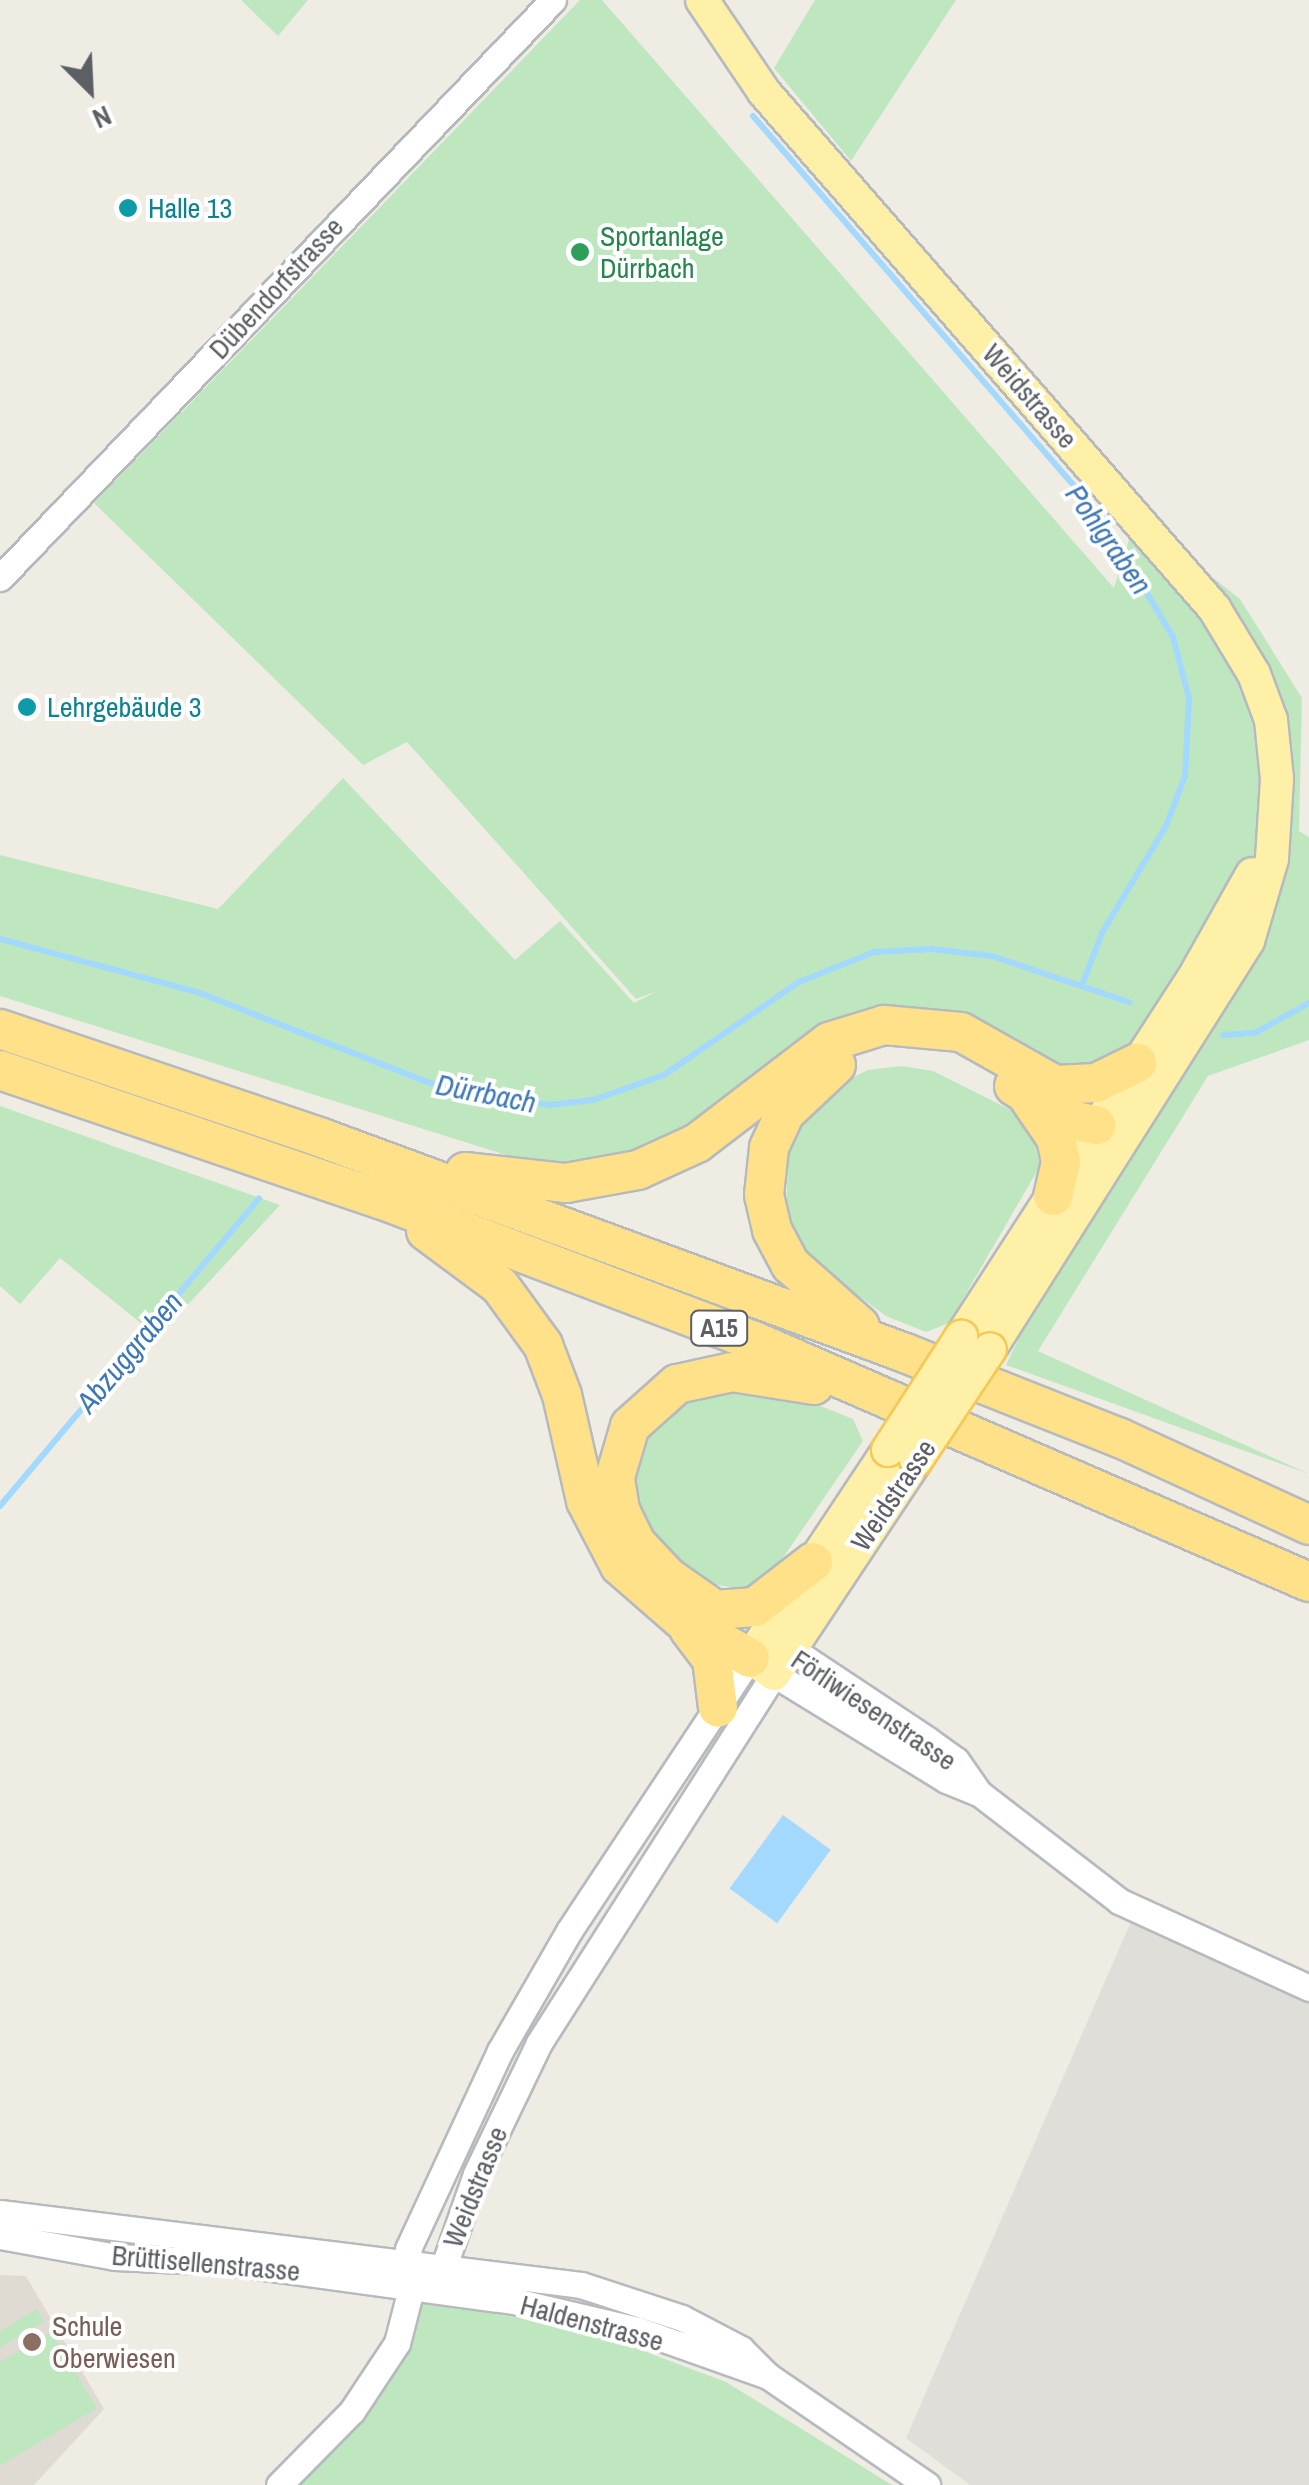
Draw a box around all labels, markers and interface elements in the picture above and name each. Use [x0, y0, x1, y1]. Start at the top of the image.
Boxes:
north arrow [40, 40, 140, 140]
text: N [87, 97, 118, 138]
place label: Halle 13 [148, 191, 232, 225]
marker: Halle 13 [117, 197, 139, 219]
street label: Dübendorfstrasse [202, 210, 350, 366]
place label: Sportanlage Dürrbach [600, 219, 724, 285]
marker: Sportanlage Dürrbach [569, 241, 591, 263]
street label: Weidstrasse [976, 337, 1084, 455]
water label: Pohlgraben [1058, 477, 1160, 601]
place label: Lehrgebäude 3 [47, 690, 201, 724]
marker: Lehrgebäude 3 [16, 696, 38, 718]
water label: Dürrbach [433, 1066, 539, 1120]
water label: Abzuggraben [68, 1284, 190, 1420]
road number: A15 [689, 1308, 749, 1348]
street label: Weidstrasse [844, 1433, 942, 1557]
street label: Förliwiesenstrasse [785, 1643, 963, 1777]
street label: Weidstrasse [436, 2122, 514, 2252]
street label: Brüttisellenstrasse [110, 2238, 302, 2288]
street label: Haldenstrasse [517, 2288, 667, 2358]
place label: Schule Oberwiesen [52, 2309, 176, 2375]
marker: Schule Oberwiesen [21, 2331, 43, 2353]

